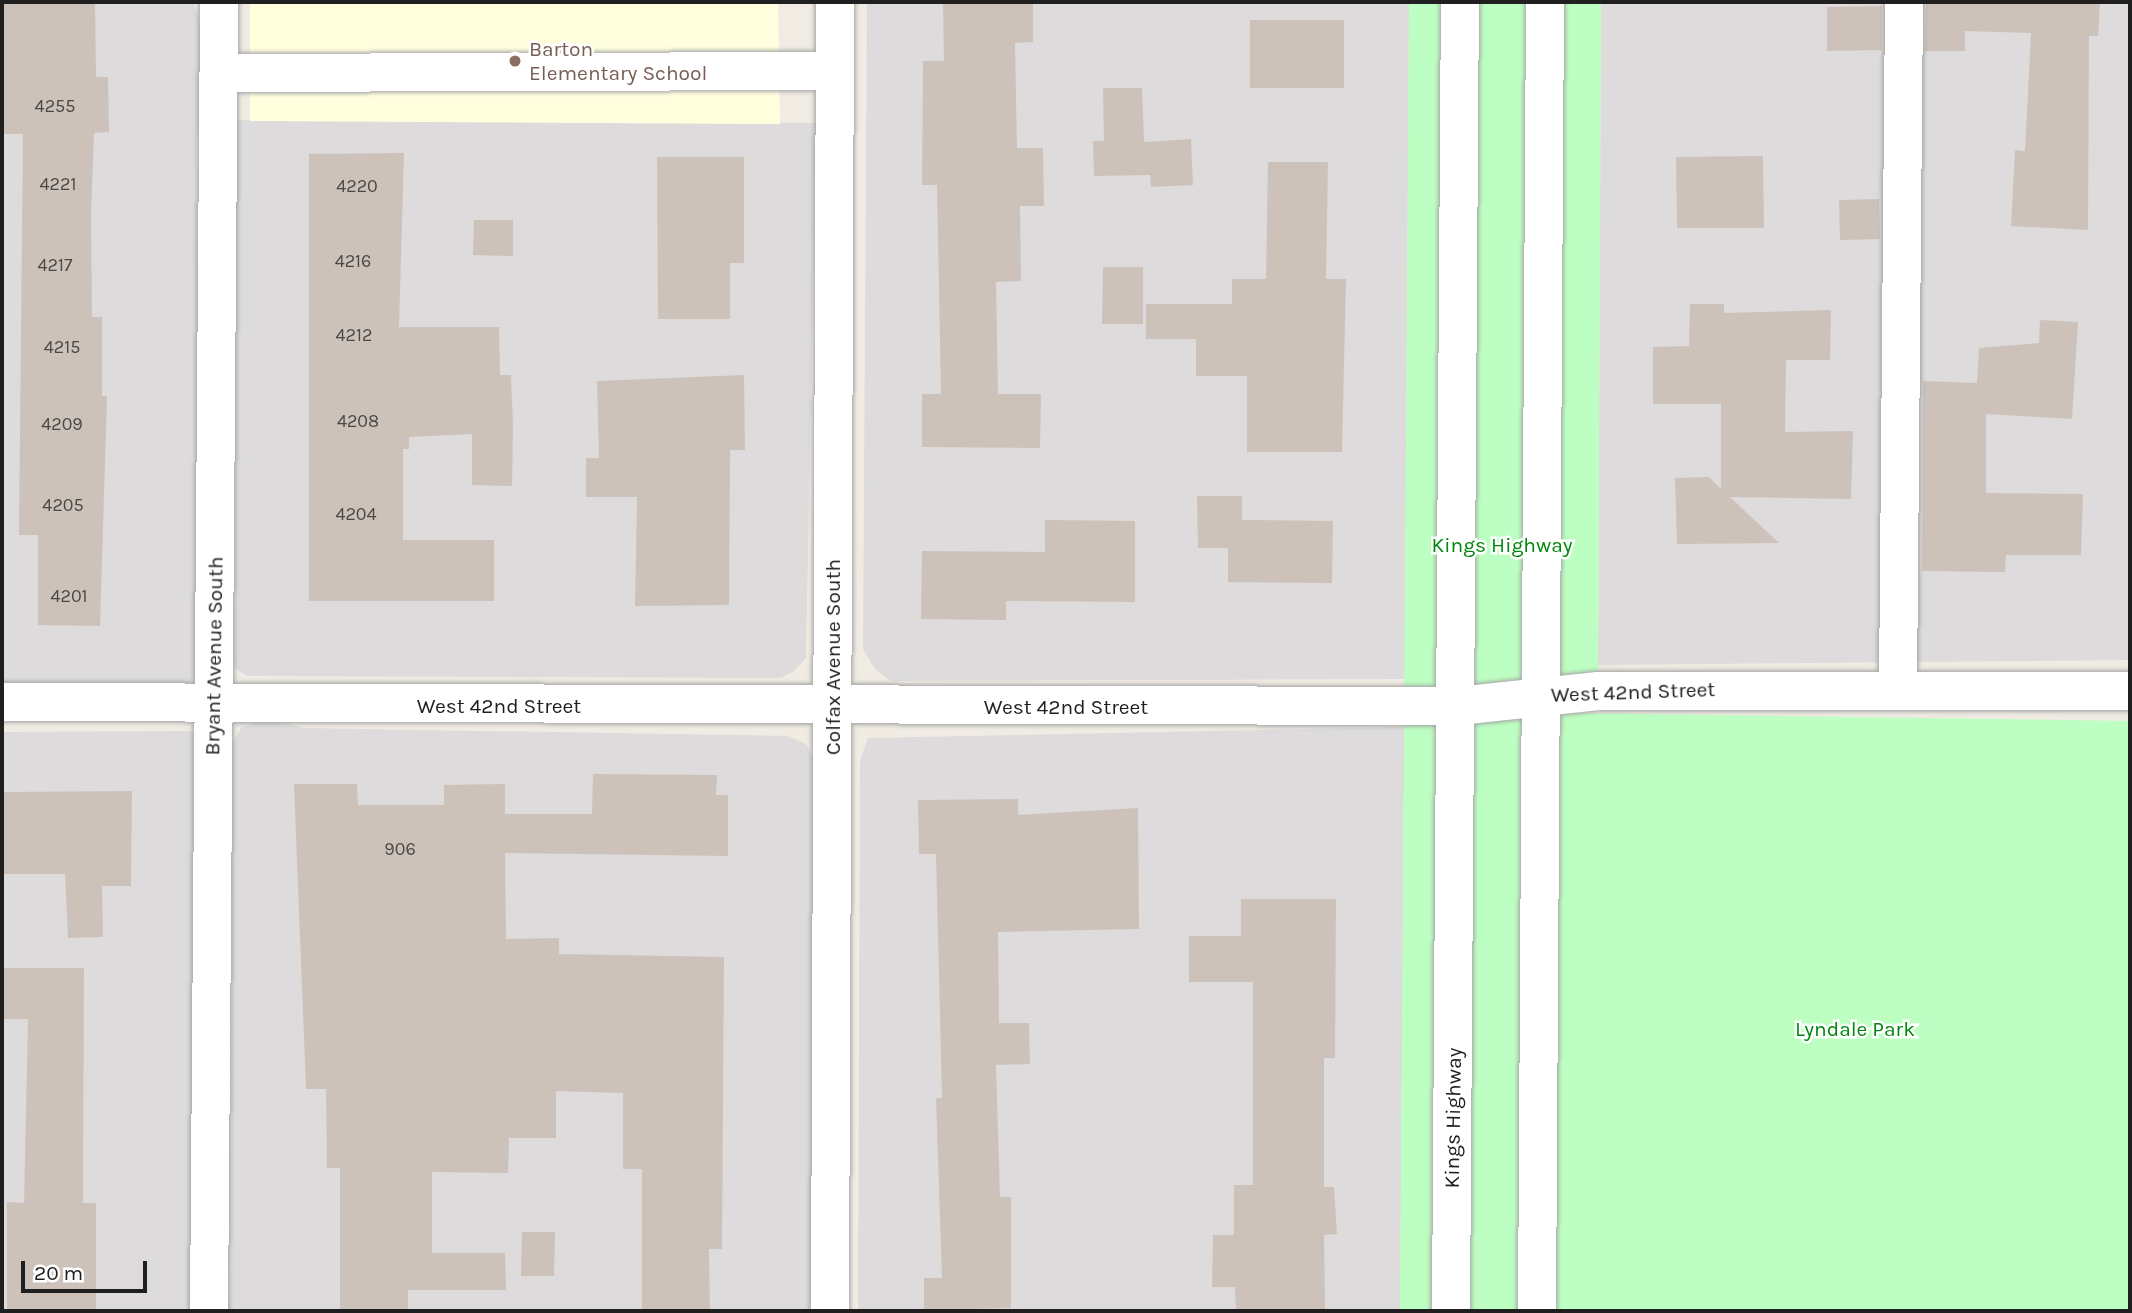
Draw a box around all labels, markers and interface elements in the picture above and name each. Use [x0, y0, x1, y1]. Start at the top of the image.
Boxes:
place label: Barton Elementary School [529, 36, 707, 86]
marker: Barton Elementary School [507, 53, 523, 69]
house number: 4255 [35, 95, 75, 117]
house number: 4221 [40, 173, 76, 195]
house number: 4220 [336, 175, 378, 197]
house number: 4216 [335, 250, 371, 272]
house number: 4217 [38, 254, 72, 276]
house number: 4212 [336, 324, 372, 346]
house number: 4215 [44, 336, 80, 358]
house number: 4208 [337, 410, 379, 432]
house number: 4209 [41, 413, 83, 435]
house number: 4205 [42, 494, 84, 516]
house number: 4204 [335, 503, 377, 525]
park label: Kings Highway [1432, 532, 1572, 558]
street label: Bryant Avenue South [200, 556, 228, 756]
street label: Colfax Avenue South [820, 559, 846, 755]
house number: 4201 [50, 585, 88, 607]
street label: West 42nd Street [1550, 677, 1716, 707]
street label: West 42nd Street [417, 693, 581, 719]
street label: West 42nd Street [984, 694, 1148, 720]
house number: 906 [384, 838, 416, 860]
park label: Lyndale Park [1795, 1016, 1915, 1042]
street label: Kings Highway [1439, 1047, 1467, 1189]
scale bar [24, 1246, 150, 1290]
text: 20 m [34, 1261, 83, 1285]

